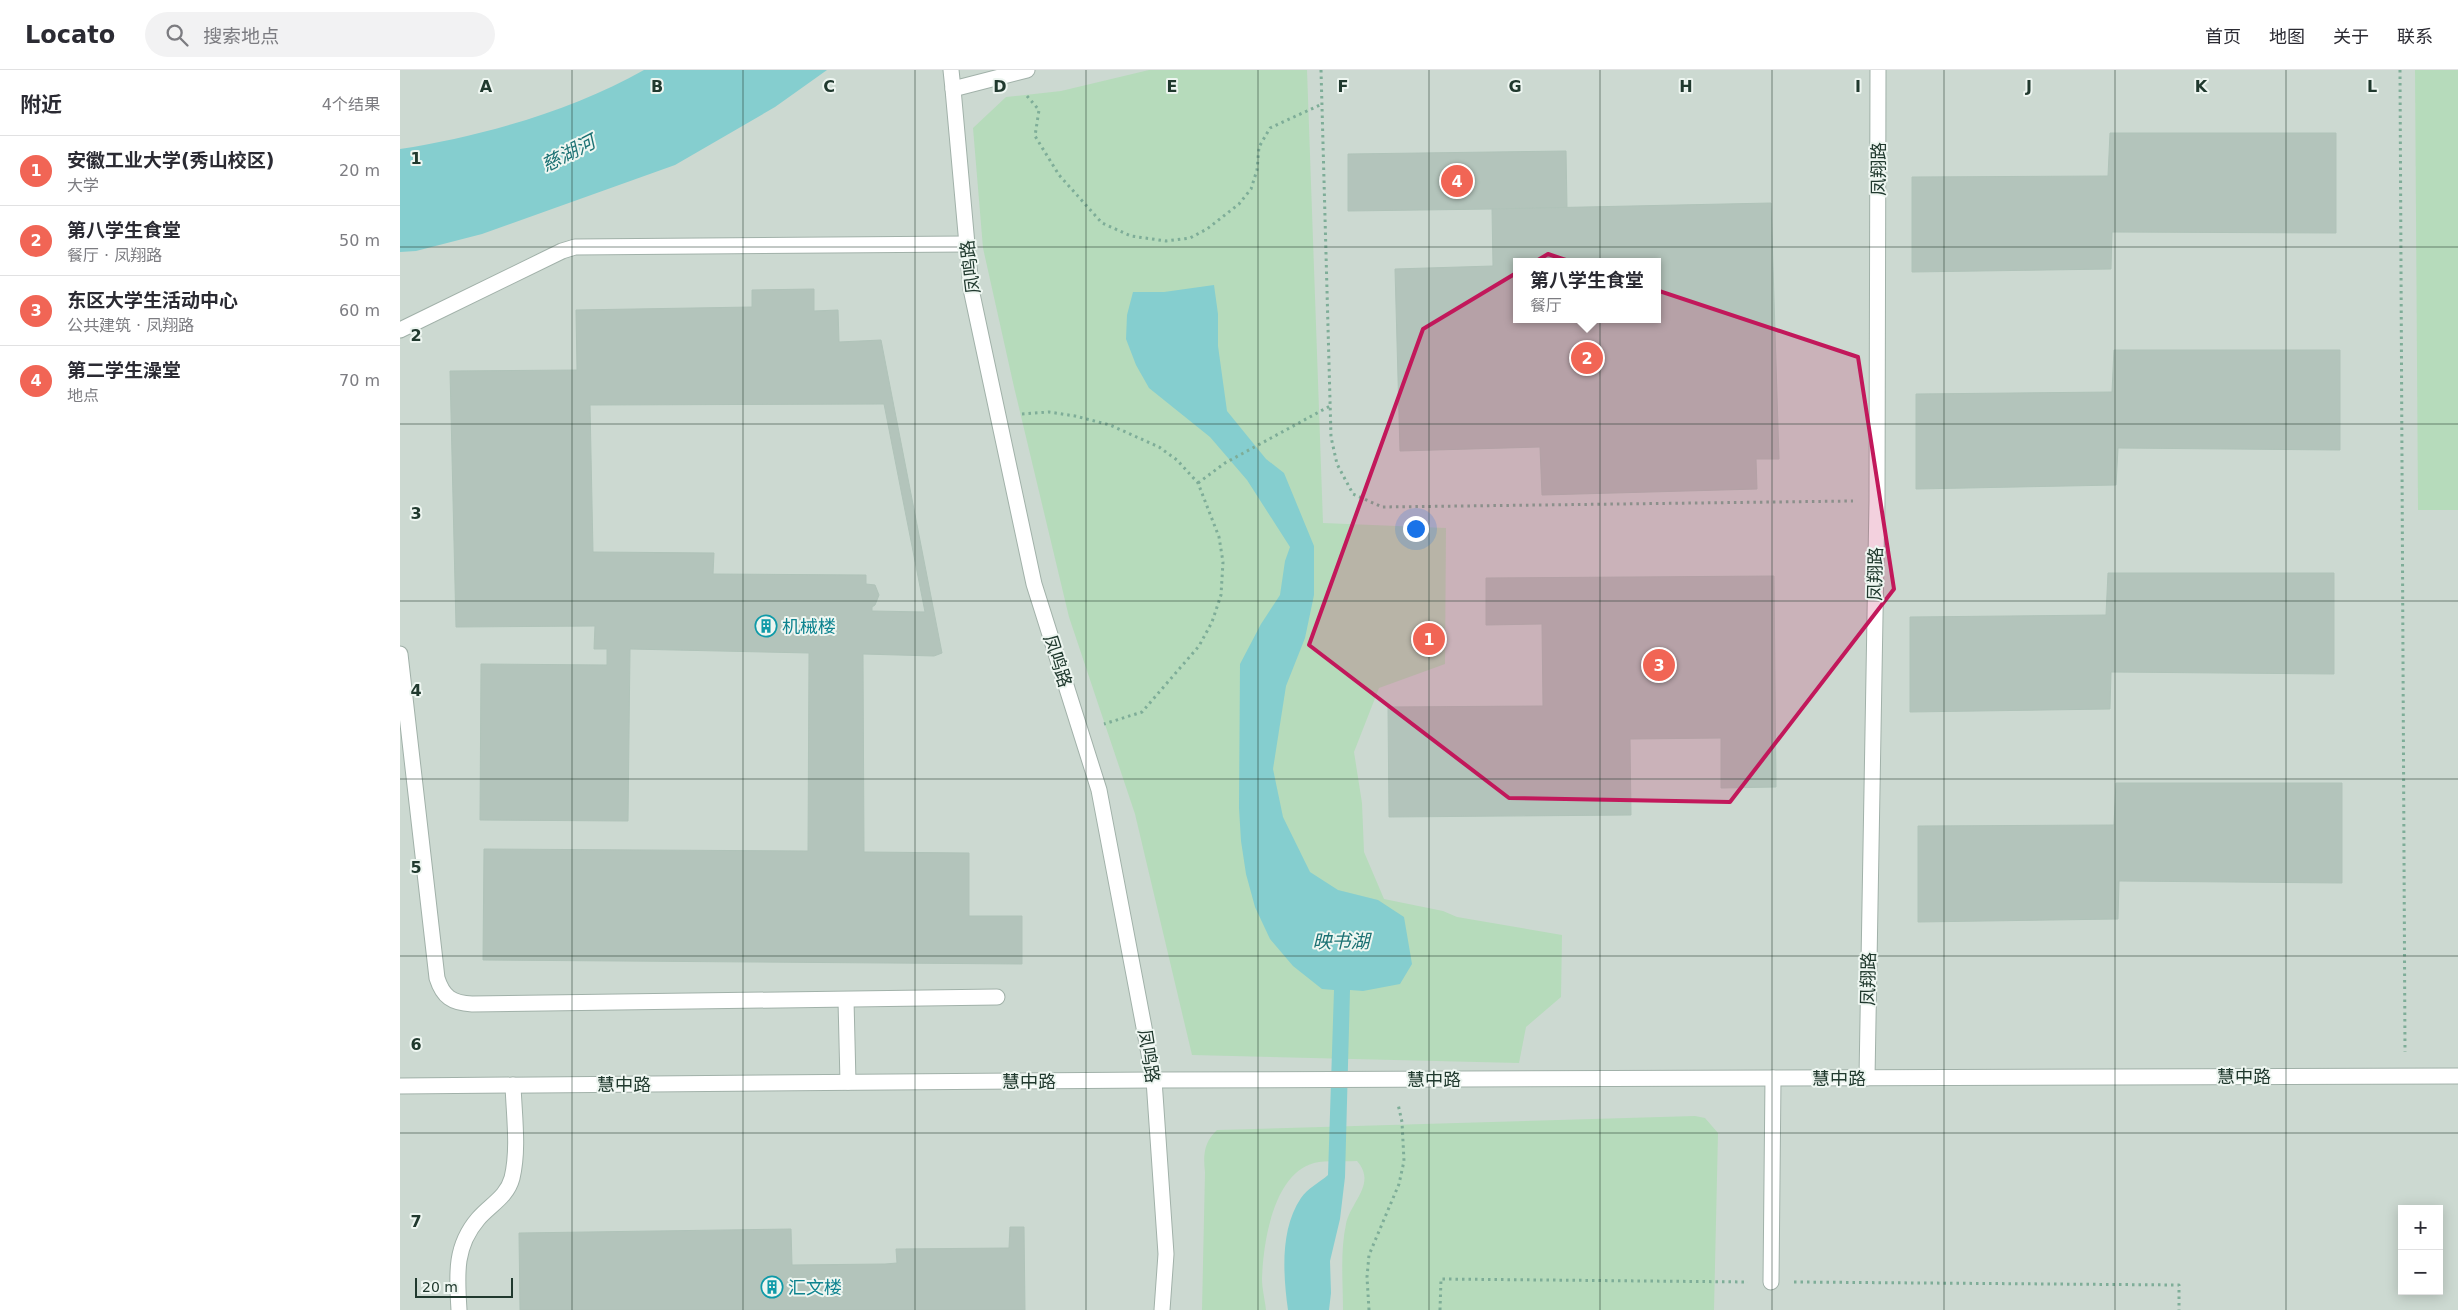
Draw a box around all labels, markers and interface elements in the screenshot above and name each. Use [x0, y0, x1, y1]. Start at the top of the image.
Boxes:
search box [145, 12, 495, 57]
text: Locato [25, 21, 115, 49]
icon: search [163, 21, 191, 49]
text: 搜索地点 [203, 25, 279, 47]
text: 首页 [2205, 26, 2241, 47]
text: 地图 [2269, 26, 2305, 47]
text: 关于 [2333, 26, 2369, 47]
text: 联系 [2397, 26, 2433, 47]
text: A [480, 77, 493, 96]
text: B [651, 77, 663, 96]
text: C [823, 77, 835, 96]
text: D [993, 77, 1007, 96]
text: E [1167, 77, 1177, 96]
text: F [1338, 77, 1348, 96]
text: G [1508, 77, 1522, 96]
text: H [1679, 77, 1693, 96]
text: I [1855, 77, 1861, 96]
text: J [2025, 77, 2032, 96]
text: K [2195, 77, 2208, 96]
text: L [2367, 77, 2377, 96]
text: 附近 [20, 93, 62, 117]
text: 4个结果 [322, 95, 380, 114]
water label: 慈湖河 [538, 128, 602, 176]
street label: 凤翔路 [1868, 142, 1889, 196]
text: 安徽工业大学(秀山校区) [67, 149, 274, 171]
text: 1 [410, 149, 422, 168]
text: 1 [30, 161, 42, 180]
text: 20 m [339, 161, 380, 180]
pin: 4 [1441, 162, 1473, 200]
text: 大学 [67, 176, 99, 195]
text: 第八学生食堂 [67, 219, 181, 241]
text: 2 [30, 231, 42, 250]
text: 50 m [339, 231, 380, 250]
street label: 凤鸣路 [956, 239, 984, 295]
text: 餐厅 · 凤翔路 [67, 246, 162, 265]
popup [1513, 258, 1661, 323]
text: 第八学生食堂 [1530, 269, 1644, 291]
text: 东区大学生活动中心 [67, 289, 238, 311]
text: 餐厅 [1530, 296, 1562, 315]
text: 3 [30, 301, 42, 320]
text: 60 m [339, 301, 380, 320]
text: 公共建筑 · 凤翔路 [67, 316, 194, 335]
text: 2 [410, 326, 422, 345]
pin: 2 [1571, 339, 1603, 377]
text: 第二学生澡堂 [67, 359, 181, 381]
text: 4 [30, 371, 42, 390]
text: 70 m [339, 371, 380, 390]
text: 地点 [67, 386, 99, 405]
text: 3 [410, 504, 422, 523]
your location [1403, 516, 1429, 542]
street label: 凤翔路 [1864, 547, 1886, 601]
building icon: 机械楼 [754, 614, 778, 638]
place label: 机械楼 [782, 616, 836, 637]
pin: 1 [1413, 620, 1445, 658]
street label: 凤鸣路 [1040, 632, 1076, 690]
pin: 3 [1643, 646, 1675, 684]
text: 4 [410, 681, 422, 700]
text: 5 [410, 858, 422, 877]
water label: 映书湖 [1312, 930, 1372, 952]
street label: 凤翔路 [1857, 952, 1879, 1006]
street label: 凤鸣路 [1134, 1028, 1164, 1084]
text: 6 [410, 1035, 422, 1054]
street label: 慧中路 [2217, 1066, 2271, 1087]
street label: 慧中路 [1812, 1068, 1866, 1089]
street label: 慧中路 [1407, 1069, 1461, 1090]
street label: 慧中路 [1002, 1071, 1056, 1092]
street label: 慧中路 [597, 1074, 651, 1095]
map controls [2398, 1205, 2443, 1295]
button: + [2398, 1205, 2443, 1250]
text: 7 [410, 1212, 422, 1231]
button: − [2398, 1250, 2443, 1295]
scale bar [415, 1275, 512, 1298]
building icon: 汇文楼 [760, 1275, 784, 1299]
place label: 汇文楼 [788, 1277, 842, 1298]
text: 20 m [422, 1279, 458, 1295]

